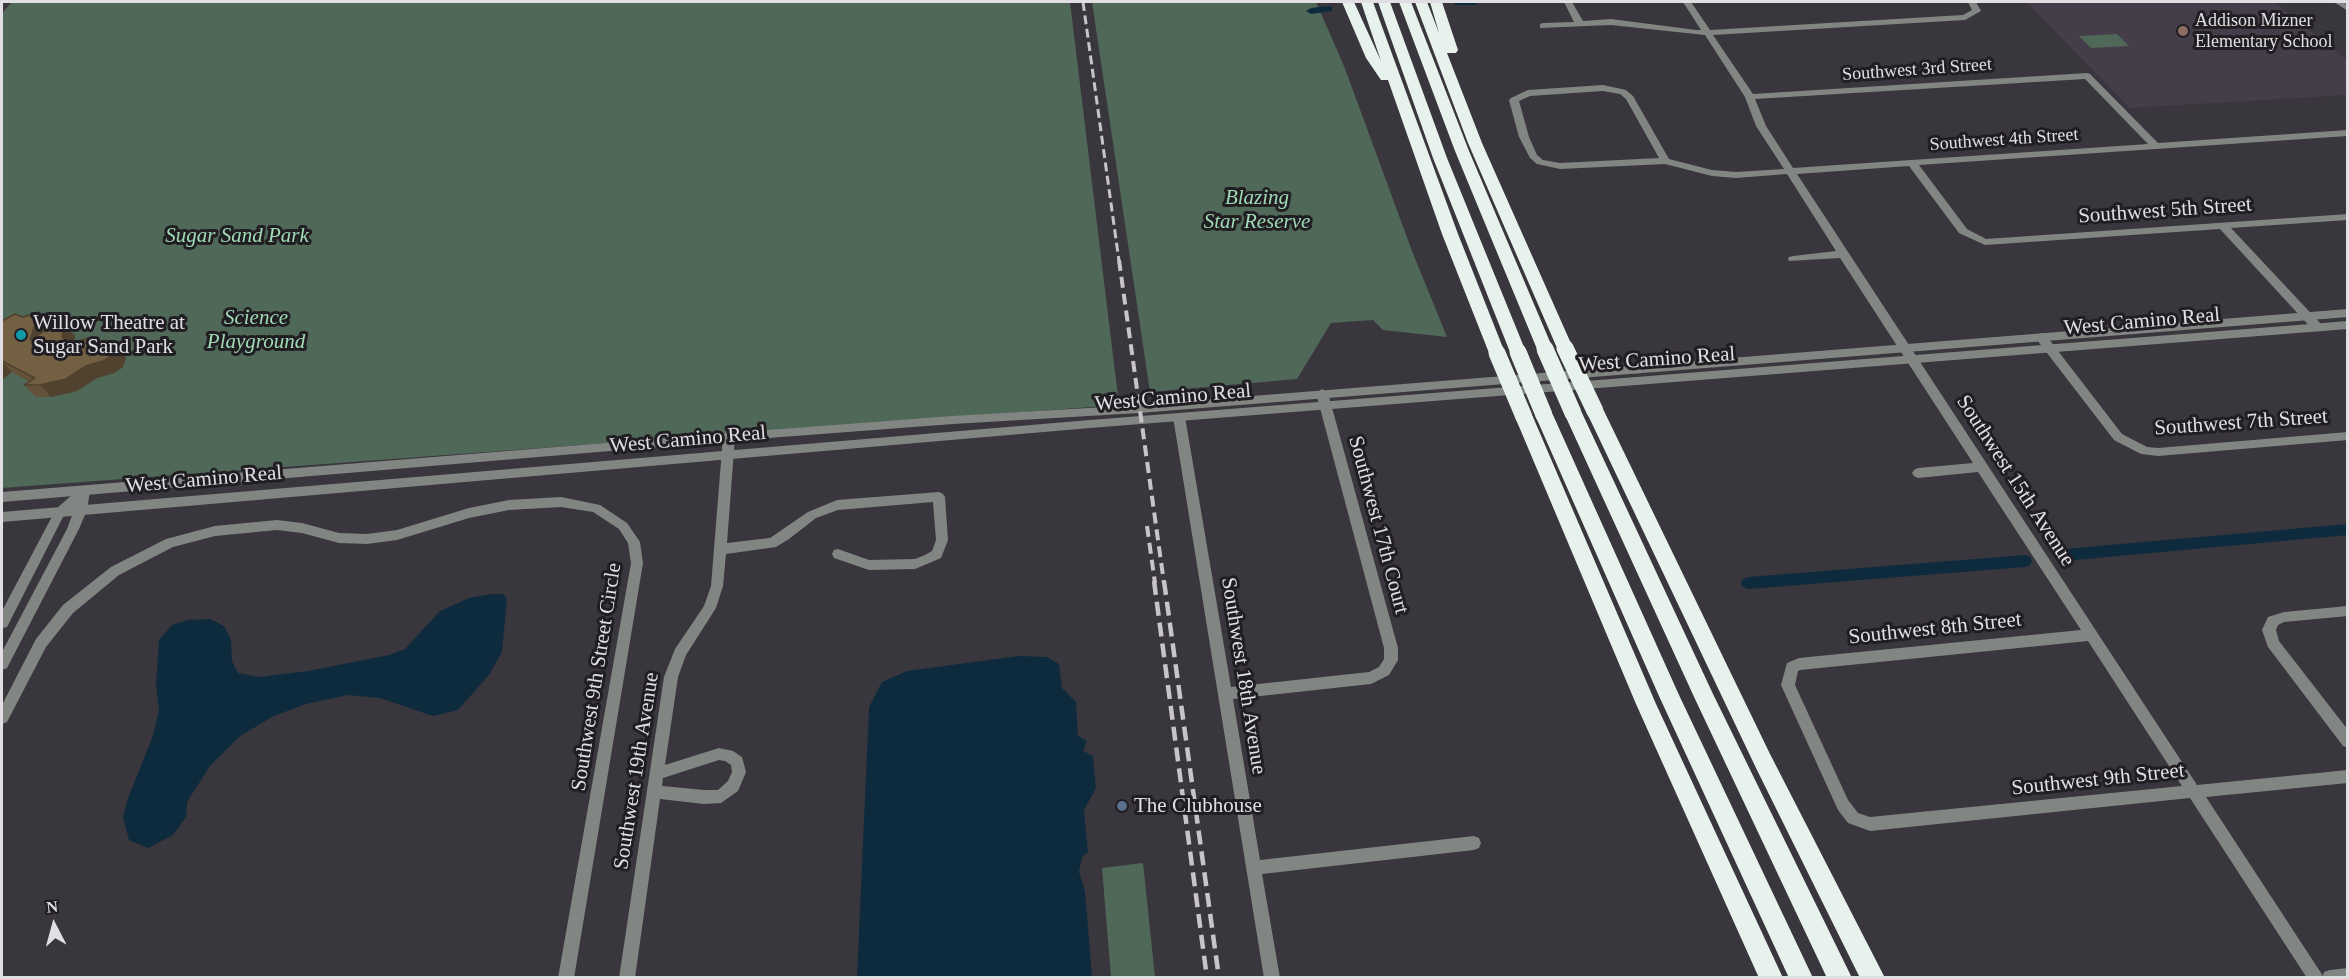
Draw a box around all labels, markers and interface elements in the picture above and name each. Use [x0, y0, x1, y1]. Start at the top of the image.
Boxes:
place label: Addison Mizner Elementary School [2195, 10, 2332, 52]
marker: Addison Mizner Elementary School [2176, 24, 2190, 38]
street label: Southwest 3rd Street [1841, 54, 1993, 86]
street label: Southwest 4th Street [1929, 124, 2079, 156]
park label: Blazing Star Reserve [1204, 185, 1310, 235]
street label: Southwest 5th Street [2077, 192, 2253, 230]
park label: Sugar Sand Park [165, 223, 309, 249]
street label: West Camino Real [2063, 303, 2221, 341]
park label: Science Playground [207, 305, 305, 355]
place label: Willow Theatre at Sugar Sand Park [33, 310, 185, 360]
marker: Willow Theatre at Sugar Sand Park [14, 328, 28, 342]
street label: West Camino Real [1578, 342, 1736, 378]
street label: West Camino Real [1094, 379, 1252, 417]
street label: Southwest 15th Avenue [1950, 391, 2080, 571]
street label: Southwest 7th Street [2153, 404, 2329, 442]
street label: West Camino Real [609, 421, 767, 459]
street label: Southwest 17th Court [1342, 433, 1414, 617]
street label: West Camino Real [125, 461, 283, 499]
street label: Southwest 9th Street Circle [567, 561, 627, 793]
street label: Southwest 18th Avenue [1215, 576, 1271, 776]
street label: Southwest 8th Street [1847, 607, 2023, 651]
street label: Southwest 19th Avenue [609, 671, 665, 871]
street label: Southwest 9th Street [2010, 758, 2186, 802]
place label: The Clubhouse [1134, 793, 1262, 819]
marker: The Clubhouse [1115, 799, 1129, 813]
north arrow [24, 895, 84, 955]
text: N [45, 898, 59, 916]

